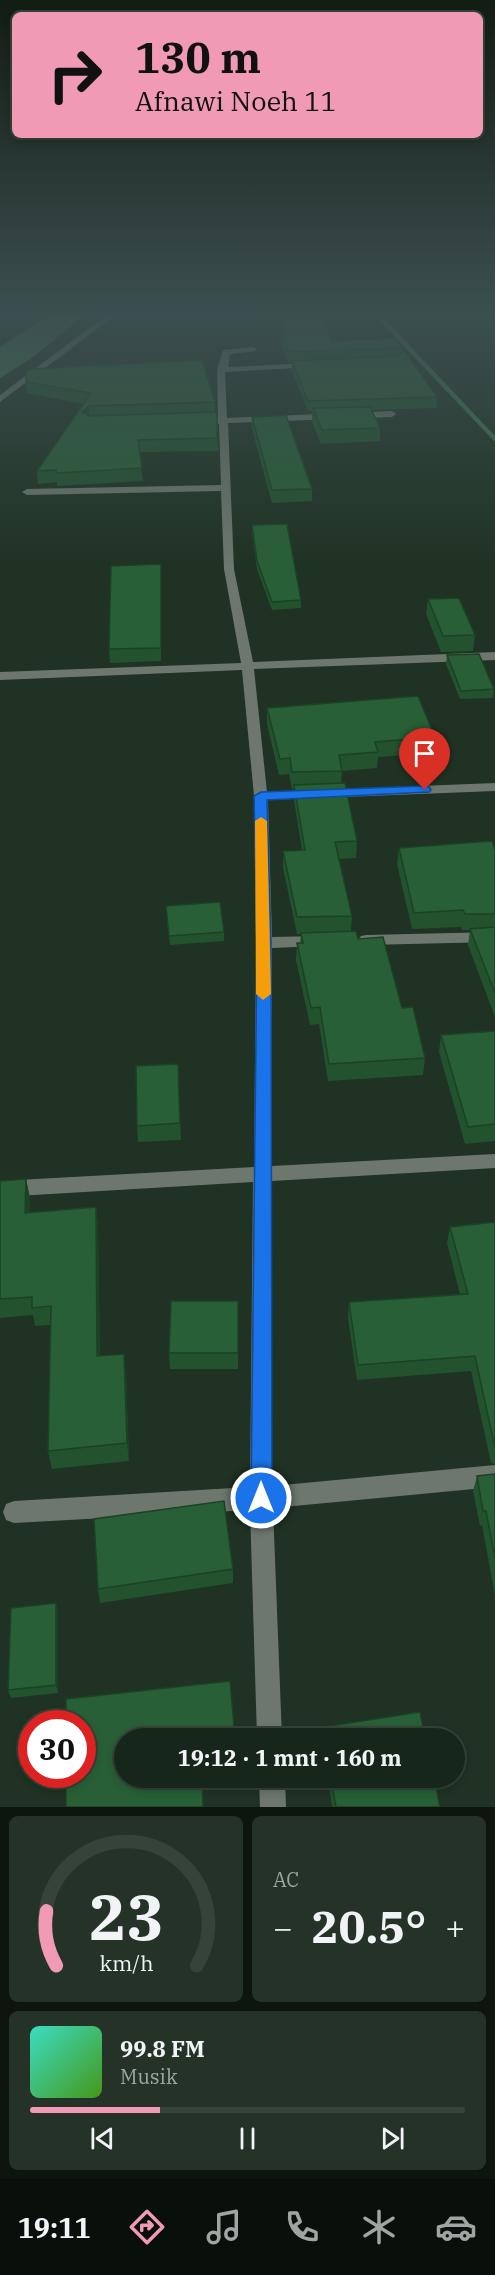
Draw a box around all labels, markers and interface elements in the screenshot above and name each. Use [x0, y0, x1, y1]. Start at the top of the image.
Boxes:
text: 130 m [135, 30, 261, 85]
icon: right [36, 36, 114, 114]
text: Afnawi Noeh 11 [135, 83, 337, 118]
pin [399, 728, 450, 790]
icon: arrive [408, 737, 441, 770]
position arrow [229, 1466, 293, 1530]
speed limit sign: 30 [18, 1710, 96, 1788]
text: 19:12 · 1 mnt · 160 m [177, 1743, 402, 1772]
text: AC [273, 1866, 299, 1893]
text: 23 [89, 1876, 163, 1957]
text: 20.5° [312, 1897, 426, 1955]
text: − [273, 1906, 293, 1949]
text: + [445, 1906, 465, 1949]
text: km/h [99, 1949, 153, 1977]
text: 99.8 FM [120, 2034, 205, 2063]
text: Musik [120, 2063, 178, 2090]
icon: previous [86, 2122, 119, 2155]
icon: pause [231, 2122, 264, 2155]
icon: next [376, 2122, 409, 2155]
icon: directions [126, 2206, 168, 2248]
icon: music [203, 2206, 245, 2248]
icon: phone [281, 2206, 323, 2248]
icon: climate [358, 2206, 400, 2248]
icon: car [435, 2206, 477, 2248]
text: 19:11 [18, 2210, 91, 2245]

